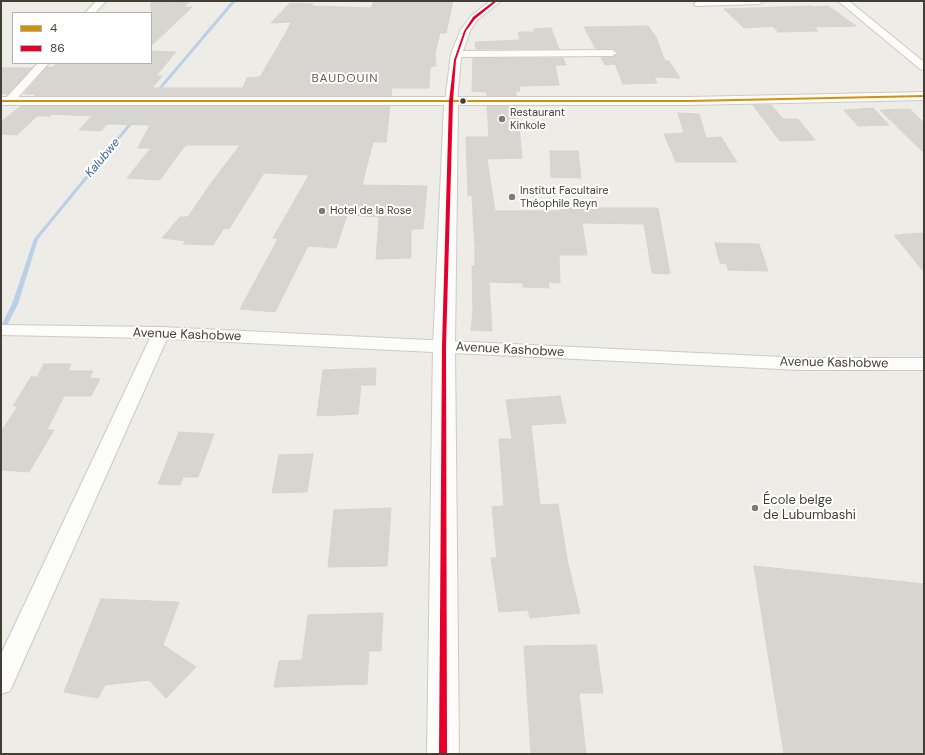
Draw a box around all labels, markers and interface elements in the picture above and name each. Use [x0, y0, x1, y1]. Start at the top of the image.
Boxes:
legend [12, 12, 152, 64]
text: 4 [50, 20, 57, 36]
text: 86 [50, 40, 65, 56]
district label: BAUDOUIN [311, 72, 379, 86]
unlabelled marker [458, 96, 468, 106]
place label: Restaurant Kinkole [510, 106, 565, 132]
marker: Restaurant Kinkole [497, 114, 507, 124]
water label: Kalubwe [83, 136, 123, 180]
place label: Institut Facultaire Théophile Reyn [520, 184, 609, 210]
marker: Institut Facultaire Théophile Reyn [507, 192, 517, 202]
place label: Hotel de la Rose [330, 204, 412, 218]
marker: Hotel de la Rose [317, 206, 327, 216]
street label: Avenue Kashobwe [132, 325, 242, 345]
street label: Avenue Kashobwe [455, 339, 565, 361]
street label: Avenue Kashobwe [780, 354, 888, 372]
place label: École belge de Lubumbashi [763, 493, 856, 524]
marker: École belge de Lubumbashi [750, 503, 760, 513]

